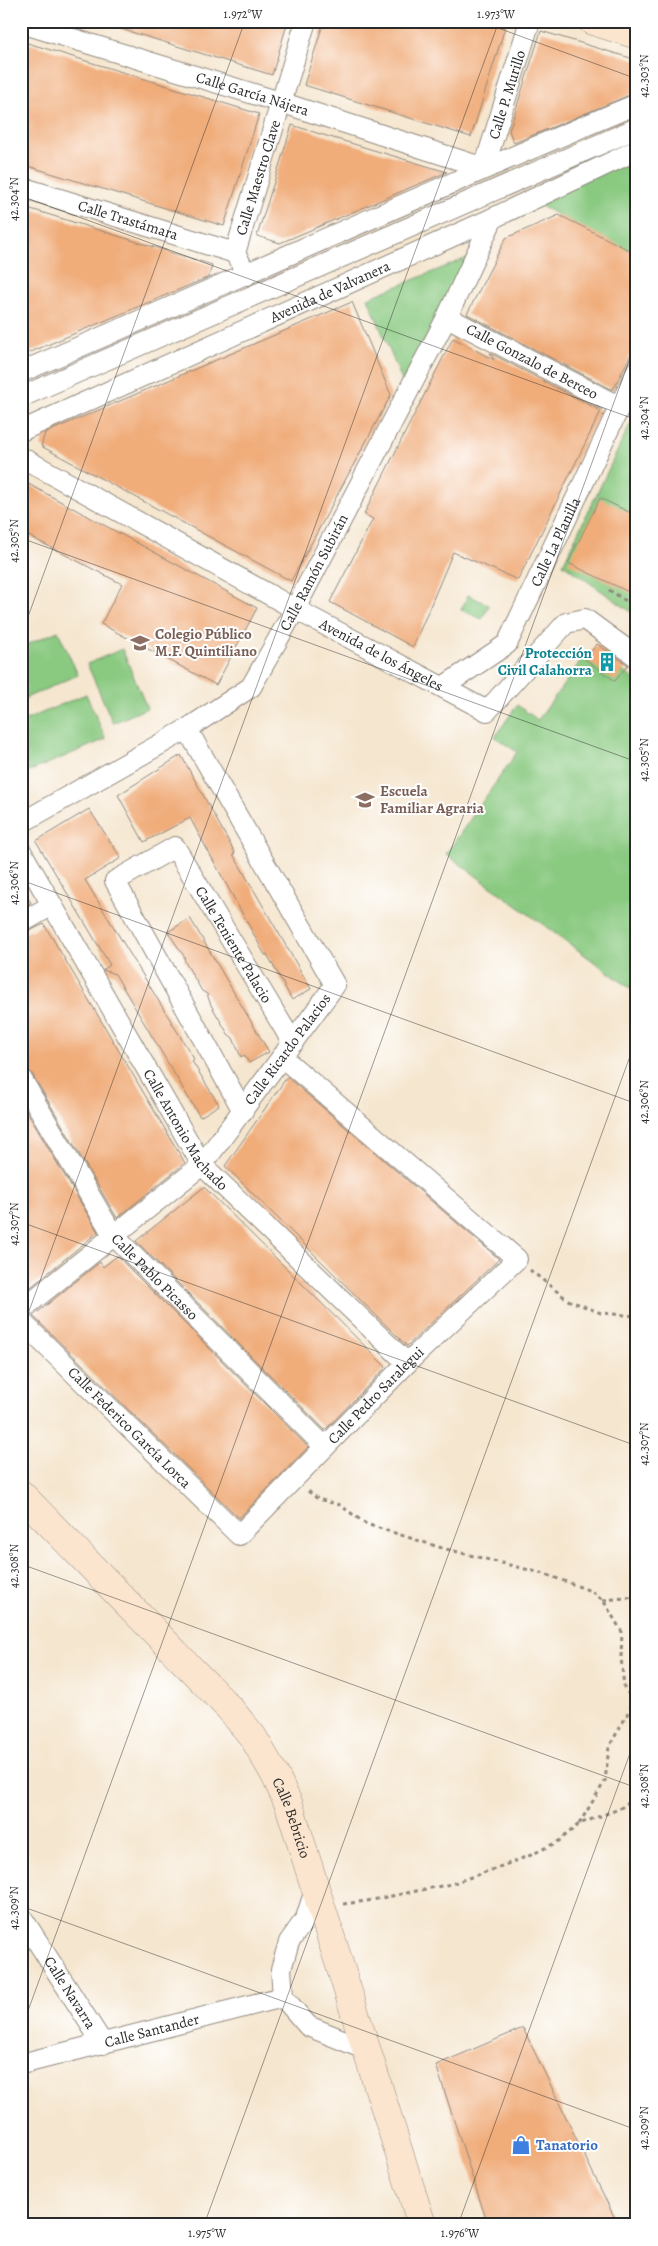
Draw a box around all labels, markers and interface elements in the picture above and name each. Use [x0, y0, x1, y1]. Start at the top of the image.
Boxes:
text: 1.972°W [224, 6, 263, 22]
text: 1.973°W [477, 6, 516, 22]
street label: Calle P. Murillo [484, 48, 530, 142]
text: 42.303°N [636, 54, 652, 98]
street label: Calle García Nájera [194, 67, 311, 121]
street label: Calle Maestro Clave [231, 117, 285, 238]
text: 42.304°N [6, 177, 22, 221]
street label: Calle Trastámara [75, 195, 181, 245]
street label: Avenida de Valvanera [266, 256, 393, 328]
street label: Calle Gonzalo de Berceo [463, 319, 602, 404]
text: 42.304°N [636, 396, 652, 440]
street label: Calle La Planilla [526, 494, 585, 590]
street label: Calle Ramón Subirán [275, 511, 353, 634]
text: 42.305°N [6, 519, 22, 563]
street label: Avenida de los Ángeles [315, 613, 447, 696]
place label: Colegio Público M.F. Quintiliano [155, 624, 257, 661]
school or university icon: Colegio Público M.F. Quintiliano [129, 632, 151, 654]
place label: Protección Civil Calahorra [498, 643, 593, 680]
building icon: Protección Civil Calahorra [596, 651, 618, 673]
text: 42.305°N [636, 738, 652, 782]
place label: Escuela Familiar Agraria [380, 781, 485, 818]
school or university icon: Escuela Familiar Agraria [354, 789, 376, 811]
text: 42.306°N [6, 861, 22, 905]
street label: Calle Teniente Palacio [191, 882, 277, 1007]
street label: Calle Ricardo Palacios [240, 989, 335, 1109]
street label: Calle Antonio Machado [139, 1065, 232, 1195]
text: 42.306°N [636, 1080, 652, 1124]
text: 42.307°N [6, 1202, 22, 1246]
street label: Calle Pablo Picasso [107, 1229, 203, 1325]
street label: Calle Pedro Saralegui [323, 1342, 428, 1448]
street label: Calle Federico García Lorca [63, 1362, 196, 1493]
text: 42.307°N [636, 1422, 652, 1466]
text: 42.308°N [6, 1544, 22, 1588]
text: 42.308°N [636, 1764, 652, 1808]
street label: Calle Bebricio [267, 1774, 315, 1861]
text: 42.309°N [6, 1886, 22, 1930]
street label: Calle Navarra [39, 1953, 101, 2033]
street label: Calle Santander [102, 2009, 202, 2052]
text: 42.309°N [636, 2106, 652, 2150]
shop icon: Tanatorio [510, 2134, 532, 2156]
place label: Tanatorio [536, 2135, 598, 2155]
text: 1.975°W [188, 2225, 227, 2241]
text: 1.976°W [441, 2225, 480, 2241]

